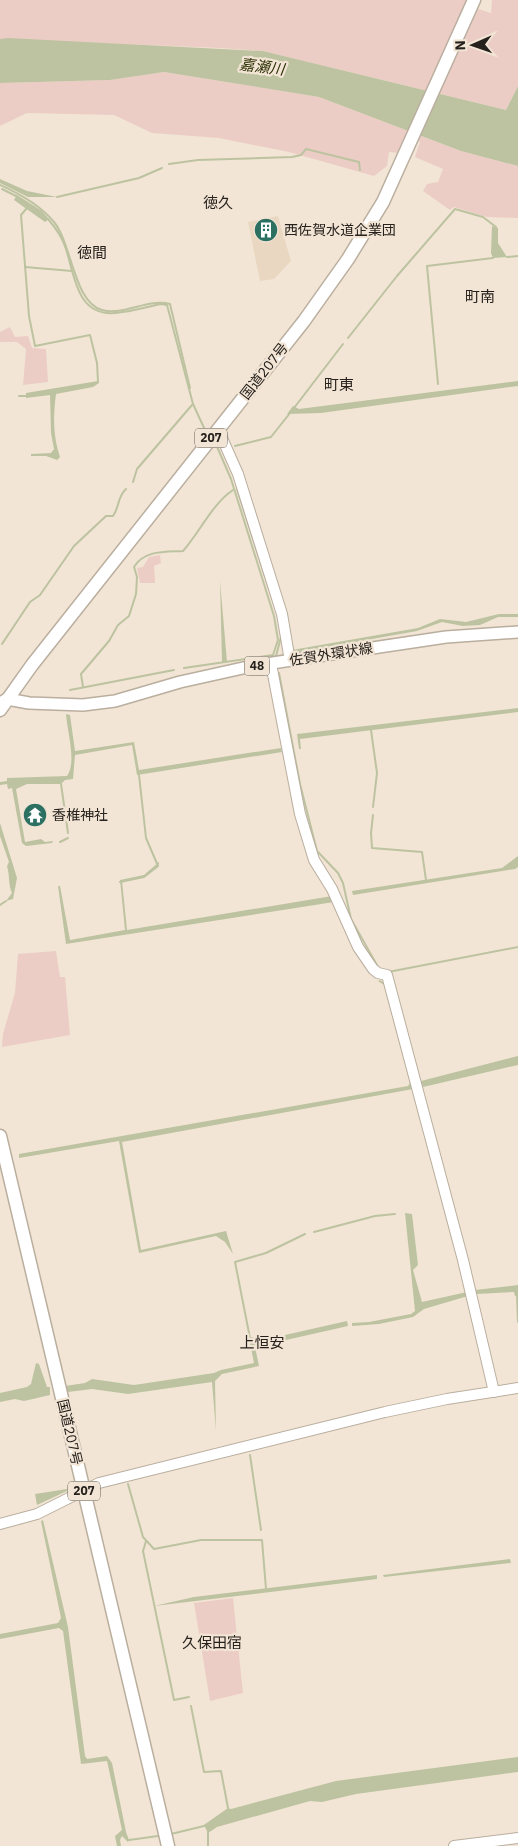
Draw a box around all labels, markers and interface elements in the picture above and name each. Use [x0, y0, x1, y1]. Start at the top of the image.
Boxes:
north arrow [448, 20, 498, 70]
text: N [451, 40, 469, 51]
water label: 嘉瀬川 [239, 54, 288, 79]
district label: 徳久 [203, 193, 233, 212]
building icon: 西佐賀水道企業団 [253, 217, 279, 243]
place label: 西佐賀水道企業団 [284, 221, 396, 239]
district label: 徳間 [77, 243, 107, 262]
district label: 町南 [465, 287, 495, 306]
street label: 国道207号 [236, 339, 292, 403]
district label: 町東 [324, 375, 354, 394]
road number: 207 [195, 428, 227, 448]
street label: 佐賀外環状線 [288, 639, 374, 669]
road number: 48 [244, 656, 270, 676]
temple icon: 香椎神社 [22, 802, 48, 828]
place label: 香椎神社 [52, 806, 108, 824]
district label: 上恒安 [239, 1333, 285, 1352]
street label: 国道207号 [54, 1397, 86, 1467]
road number: 207 [68, 1482, 100, 1500]
district label: 久保田宿 [182, 1633, 242, 1652]

